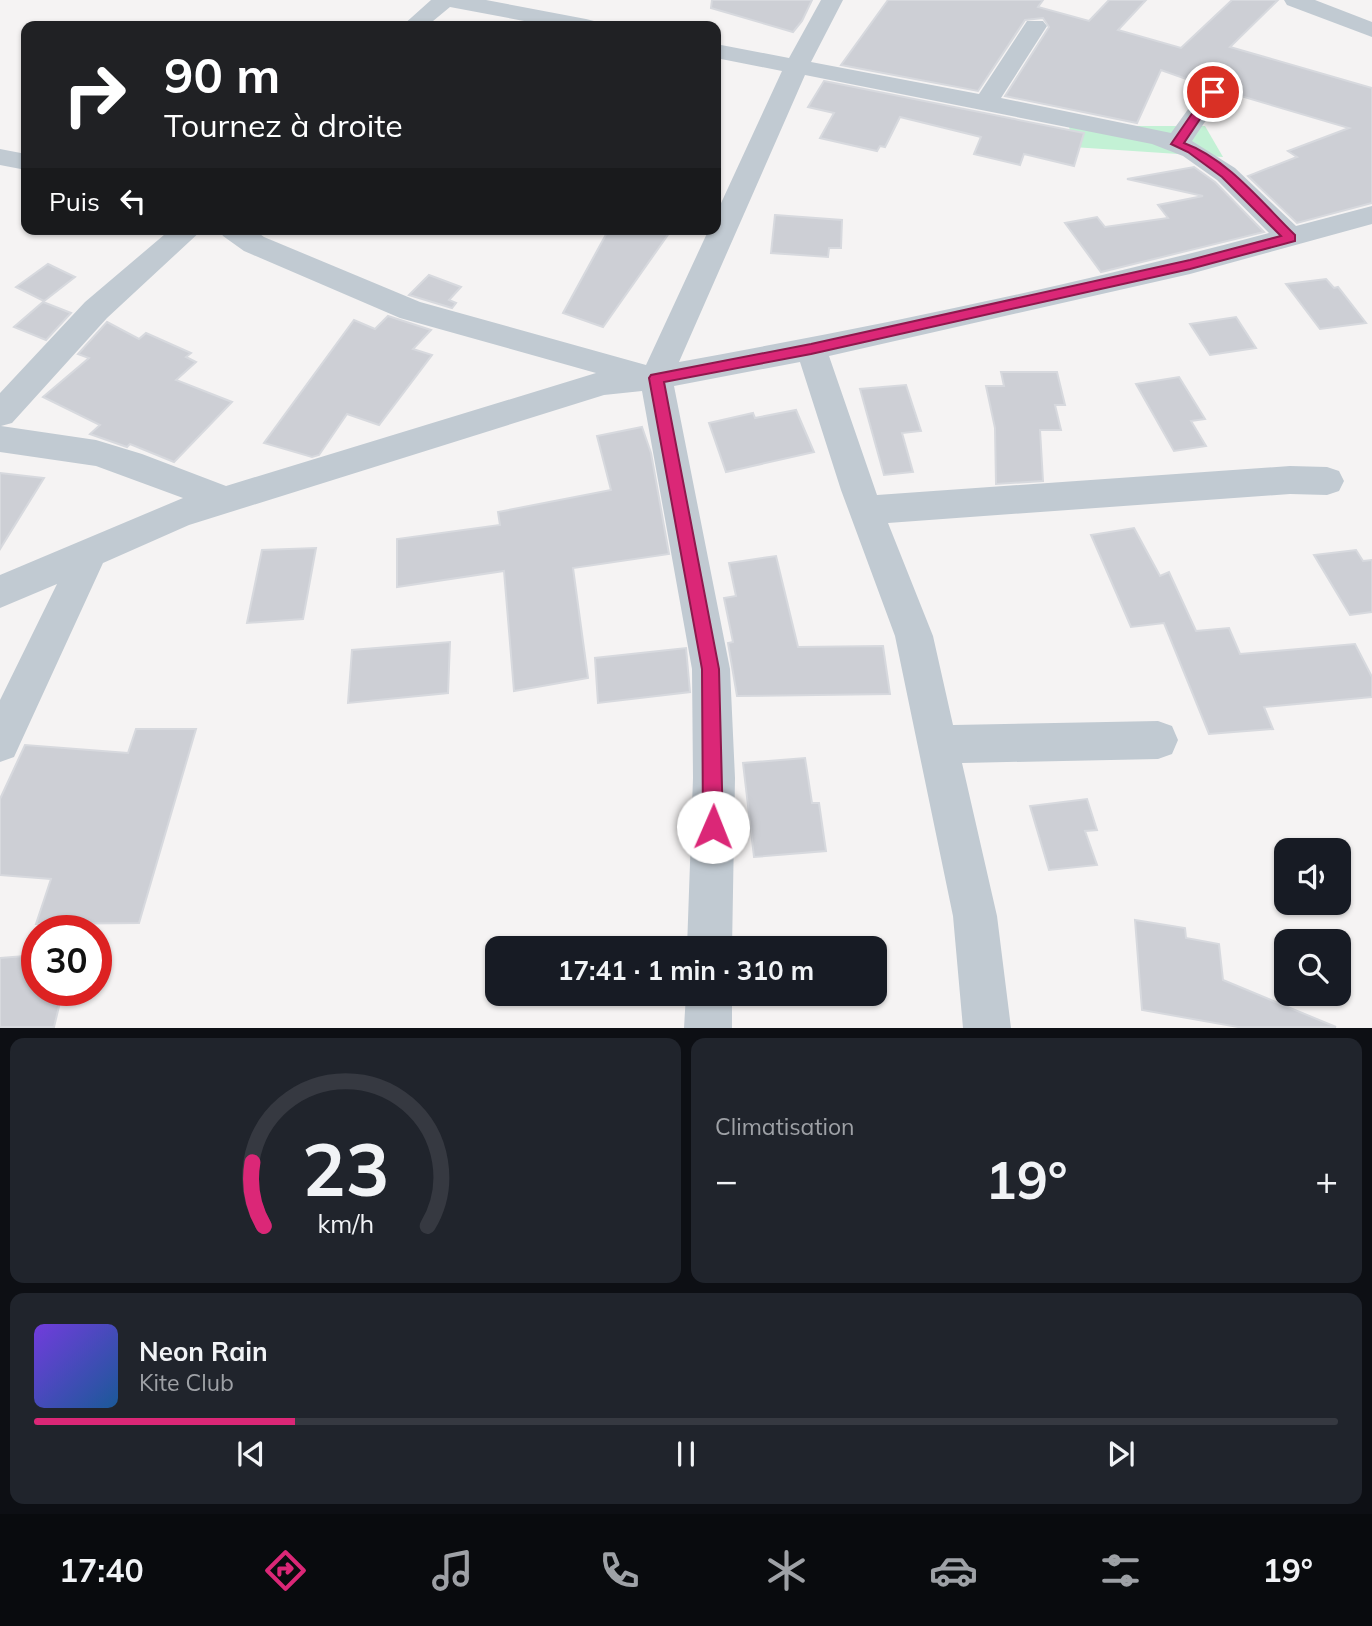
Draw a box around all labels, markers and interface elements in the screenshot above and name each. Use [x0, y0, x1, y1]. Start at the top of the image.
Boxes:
text: 90 m [164, 44, 280, 105]
icon: right [49, 49, 140, 140]
pin [1183, 62, 1243, 122]
icon: arrive [1194, 73, 1232, 111]
text: Tournez à droite [164, 105, 403, 145]
icon: left [114, 182, 152, 220]
text: Puis [49, 185, 100, 218]
position arrow [676, 790, 750, 864]
map controls [1274, 838, 1351, 1006]
button: sound [1274, 838, 1351, 915]
speed limit sign: 30 [21, 915, 112, 1006]
button: search [1274, 929, 1351, 1006]
text: 17:41 · 1 min · 310 m [558, 954, 814, 987]
text: Climatisation [715, 1112, 855, 1141]
text: 23 [302, 1124, 389, 1215]
text: 19° [985, 1147, 1068, 1212]
text: − [715, 1156, 738, 1204]
text: + [1315, 1156, 1338, 1204]
text: km/h [317, 1208, 374, 1239]
text: Neon Rain [139, 1335, 268, 1368]
text: Kite Club [139, 1368, 234, 1397]
icon: previous [232, 1435, 270, 1473]
icon: pause [667, 1435, 705, 1473]
icon: next [1102, 1435, 1140, 1473]
icon: directions [261, 1546, 310, 1595]
icon: music [428, 1546, 477, 1595]
icon: phone [595, 1546, 644, 1595]
icon: climate [762, 1546, 811, 1595]
icon: car [929, 1546, 978, 1595]
icon: filters [1096, 1546, 1145, 1595]
text: 17:40 [59, 1550, 144, 1590]
text: 19° [1262, 1550, 1313, 1590]

